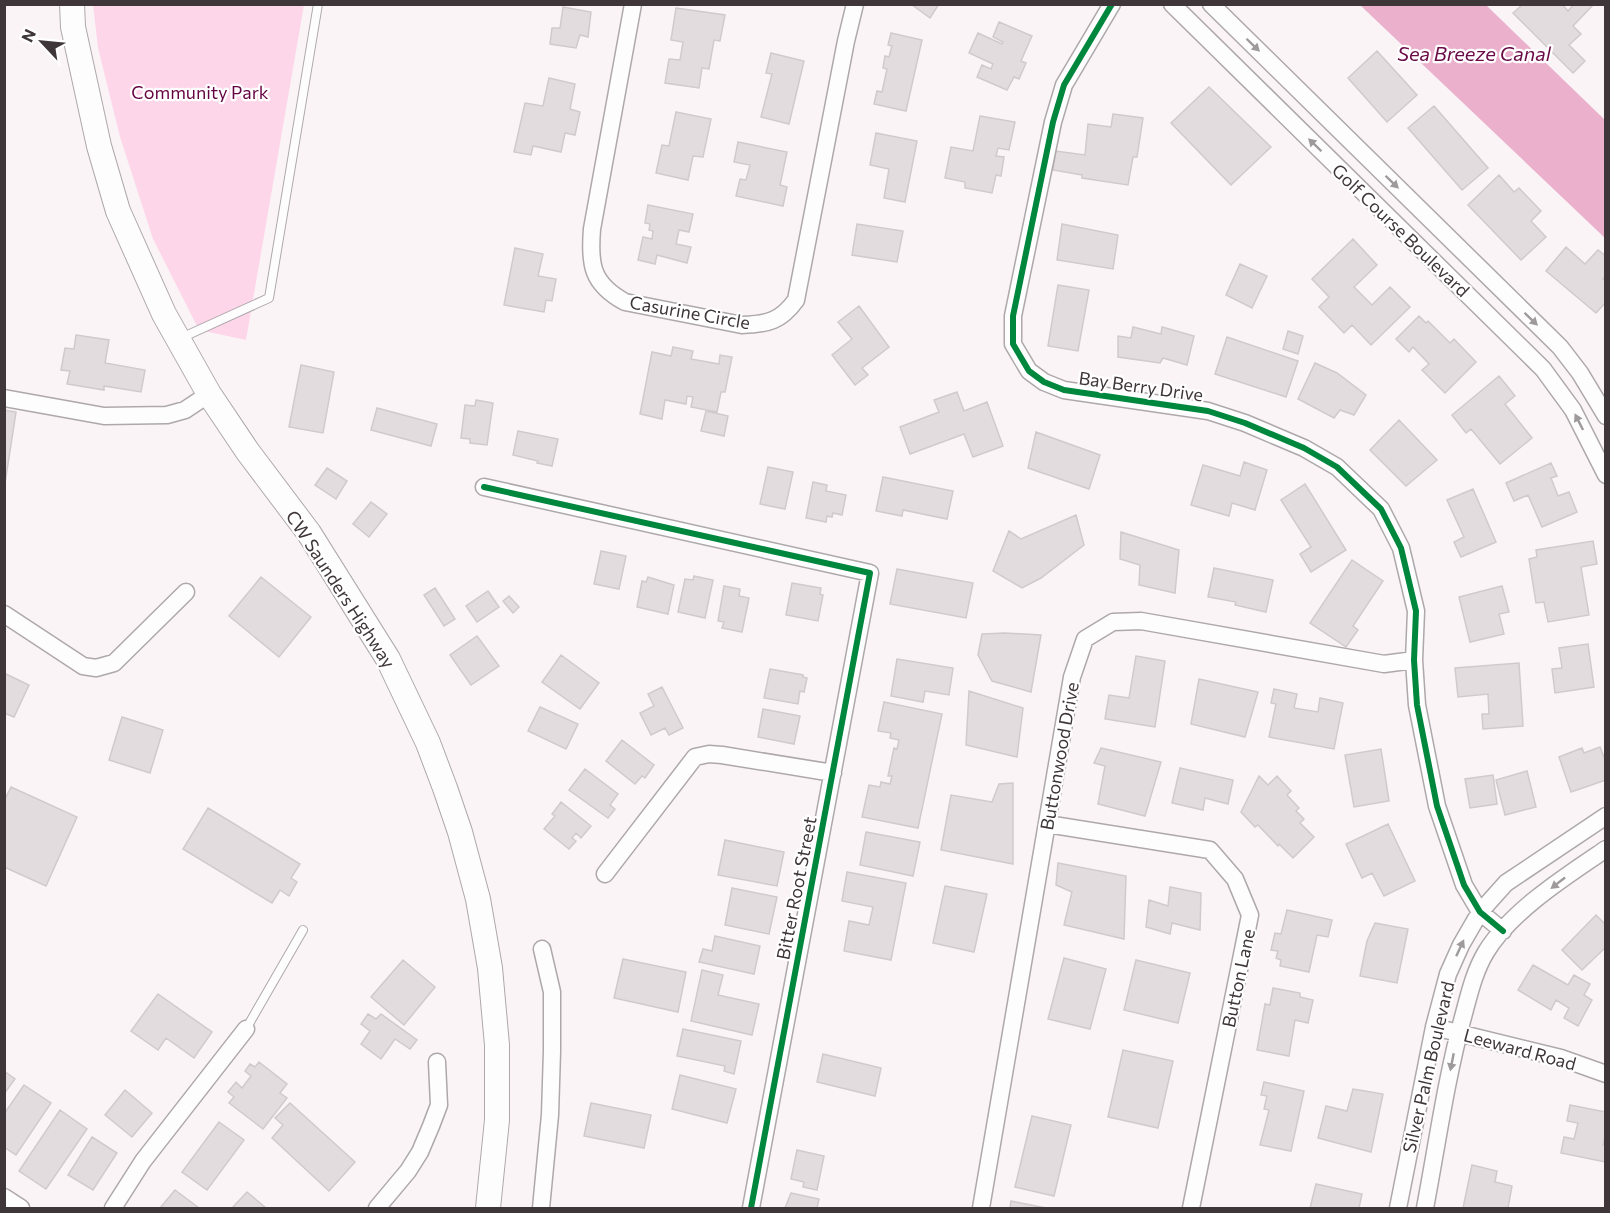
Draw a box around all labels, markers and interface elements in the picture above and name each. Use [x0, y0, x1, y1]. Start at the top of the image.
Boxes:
north arrow [12, 12, 72, 72]
text: N [17, 26, 39, 45]
one-way arrow [1245, 38, 1259, 52]
water label: Sea Breeze Canal [1397, 41, 1552, 65]
park label: Community Park [131, 81, 269, 103]
one-way arrow [1309, 139, 1323, 153]
street label: Golf Course Boulevard [1328, 159, 1474, 301]
one-way arrow [1385, 175, 1400, 189]
street label: Casurine Circle [628, 291, 752, 333]
one-way arrow [1524, 311, 1538, 325]
street label: Bay Berry Drive [1077, 366, 1205, 406]
one-way arrow [1575, 414, 1584, 431]
street label: CW Saunders Highway [282, 506, 400, 672]
street label: Buttonwood Drive [1035, 680, 1083, 832]
street label: Bitter Root Street [771, 814, 821, 962]
one-way arrow [1551, 877, 1567, 889]
street label: Button Lane [1217, 927, 1259, 1029]
one-way arrow [1454, 939, 1464, 957]
street label: Silver Palm Boulevard [1398, 979, 1458, 1155]
street label: Leeward Road [1461, 1023, 1579, 1075]
one-way arrow [1447, 1053, 1456, 1072]

